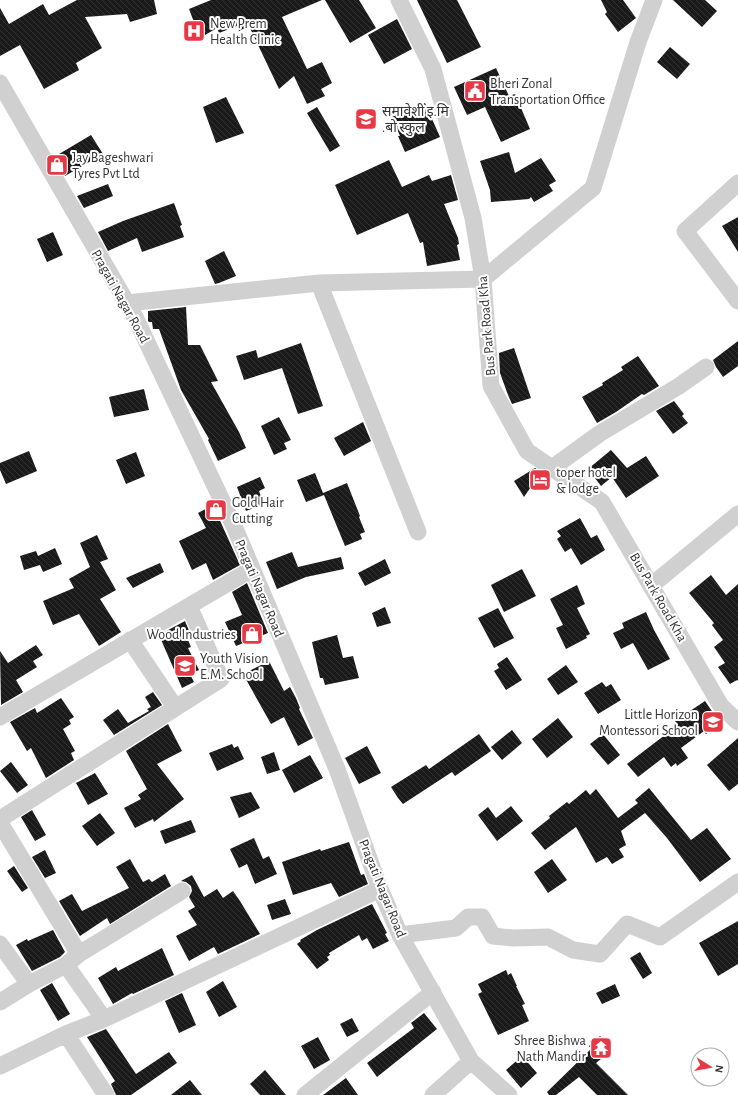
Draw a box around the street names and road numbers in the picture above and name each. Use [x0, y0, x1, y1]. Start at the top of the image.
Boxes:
street label: Pragati Nagar Road [89, 247, 152, 346]
street label: Bus Park Road Kha [476, 275, 498, 376]
street label: Pragati Nagar Road [232, 538, 286, 639]
street label: Bus Park Road Kha [627, 551, 690, 645]
street label: Pragati Nagar Road [356, 837, 408, 939]

